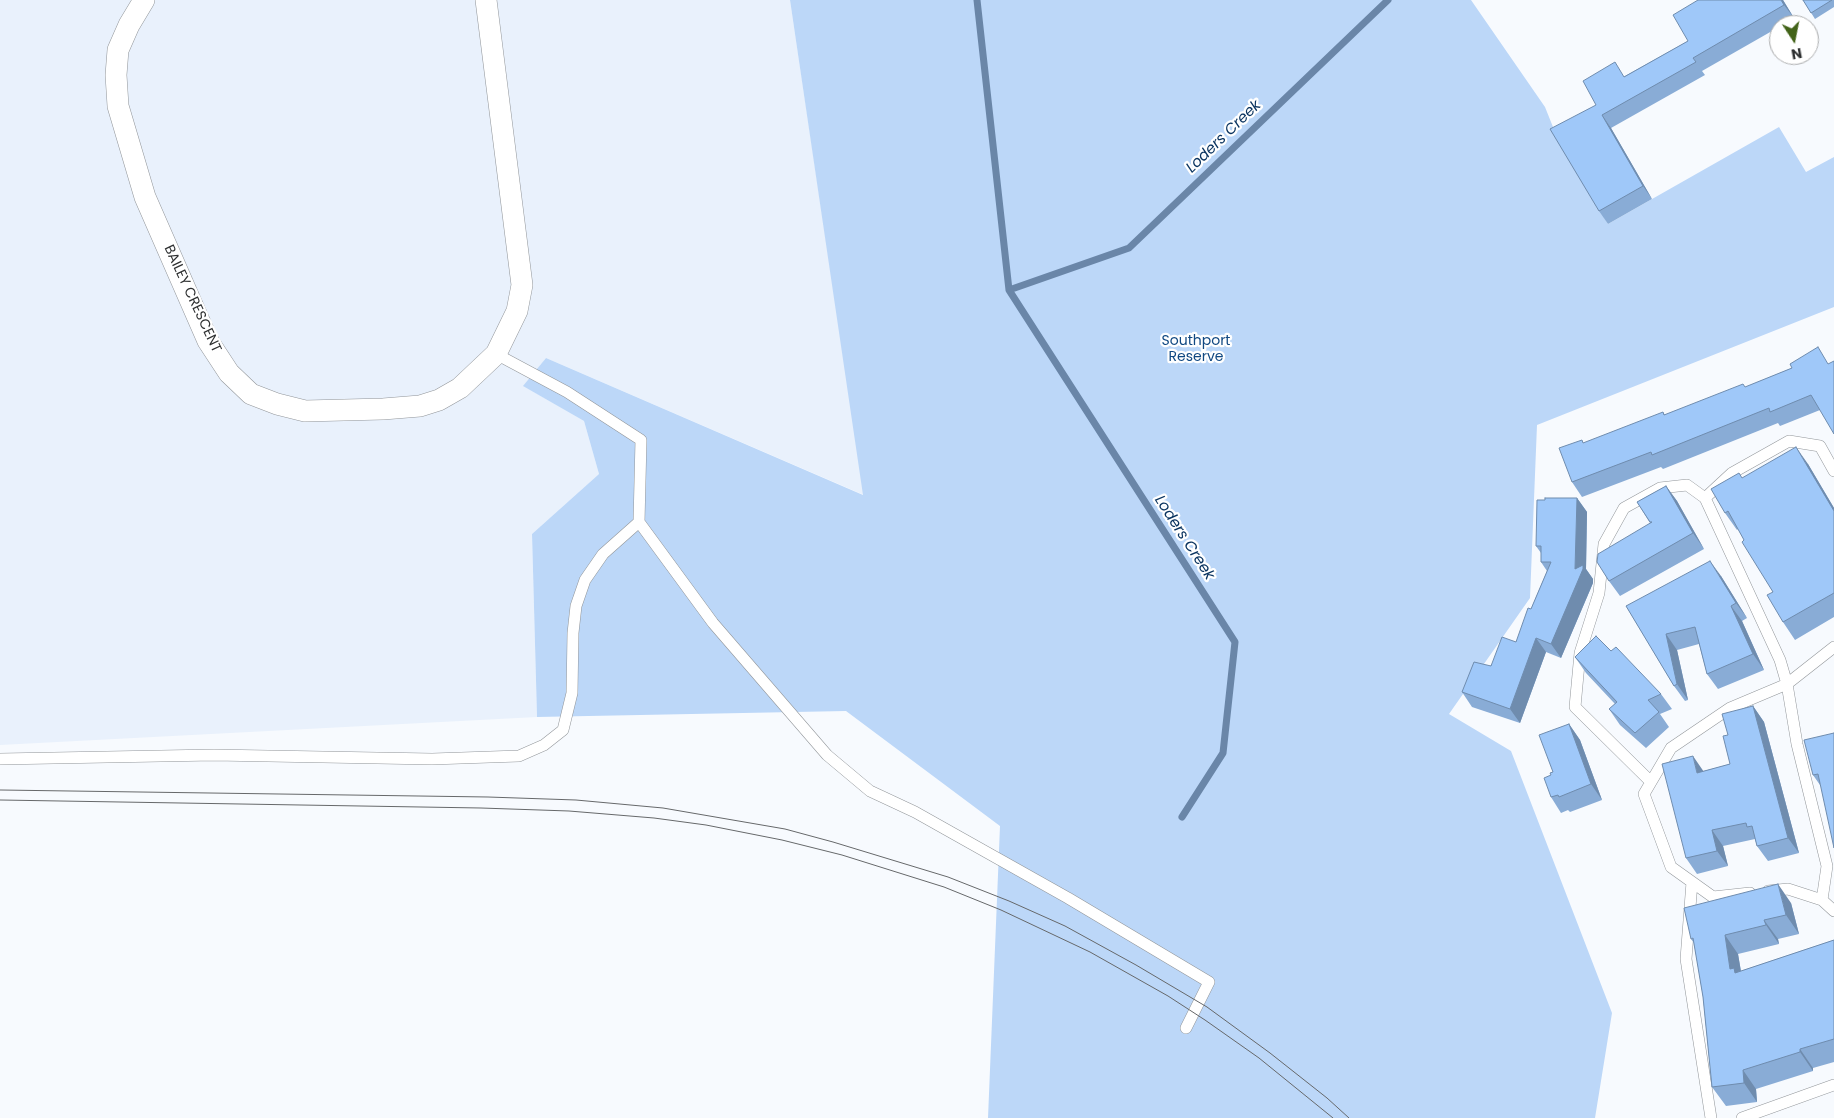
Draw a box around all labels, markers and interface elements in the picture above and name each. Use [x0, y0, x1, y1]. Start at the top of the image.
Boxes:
north arrow [1769, 15, 1819, 65]
text: N [1790, 43, 1804, 65]
water label: Loders Creek [1183, 97, 1265, 177]
street label: BAILEY CRESCENT [160, 243, 224, 355]
park label: Southport Reserve [1162, 333, 1230, 366]
water label: Loders Creek [1150, 492, 1218, 584]

